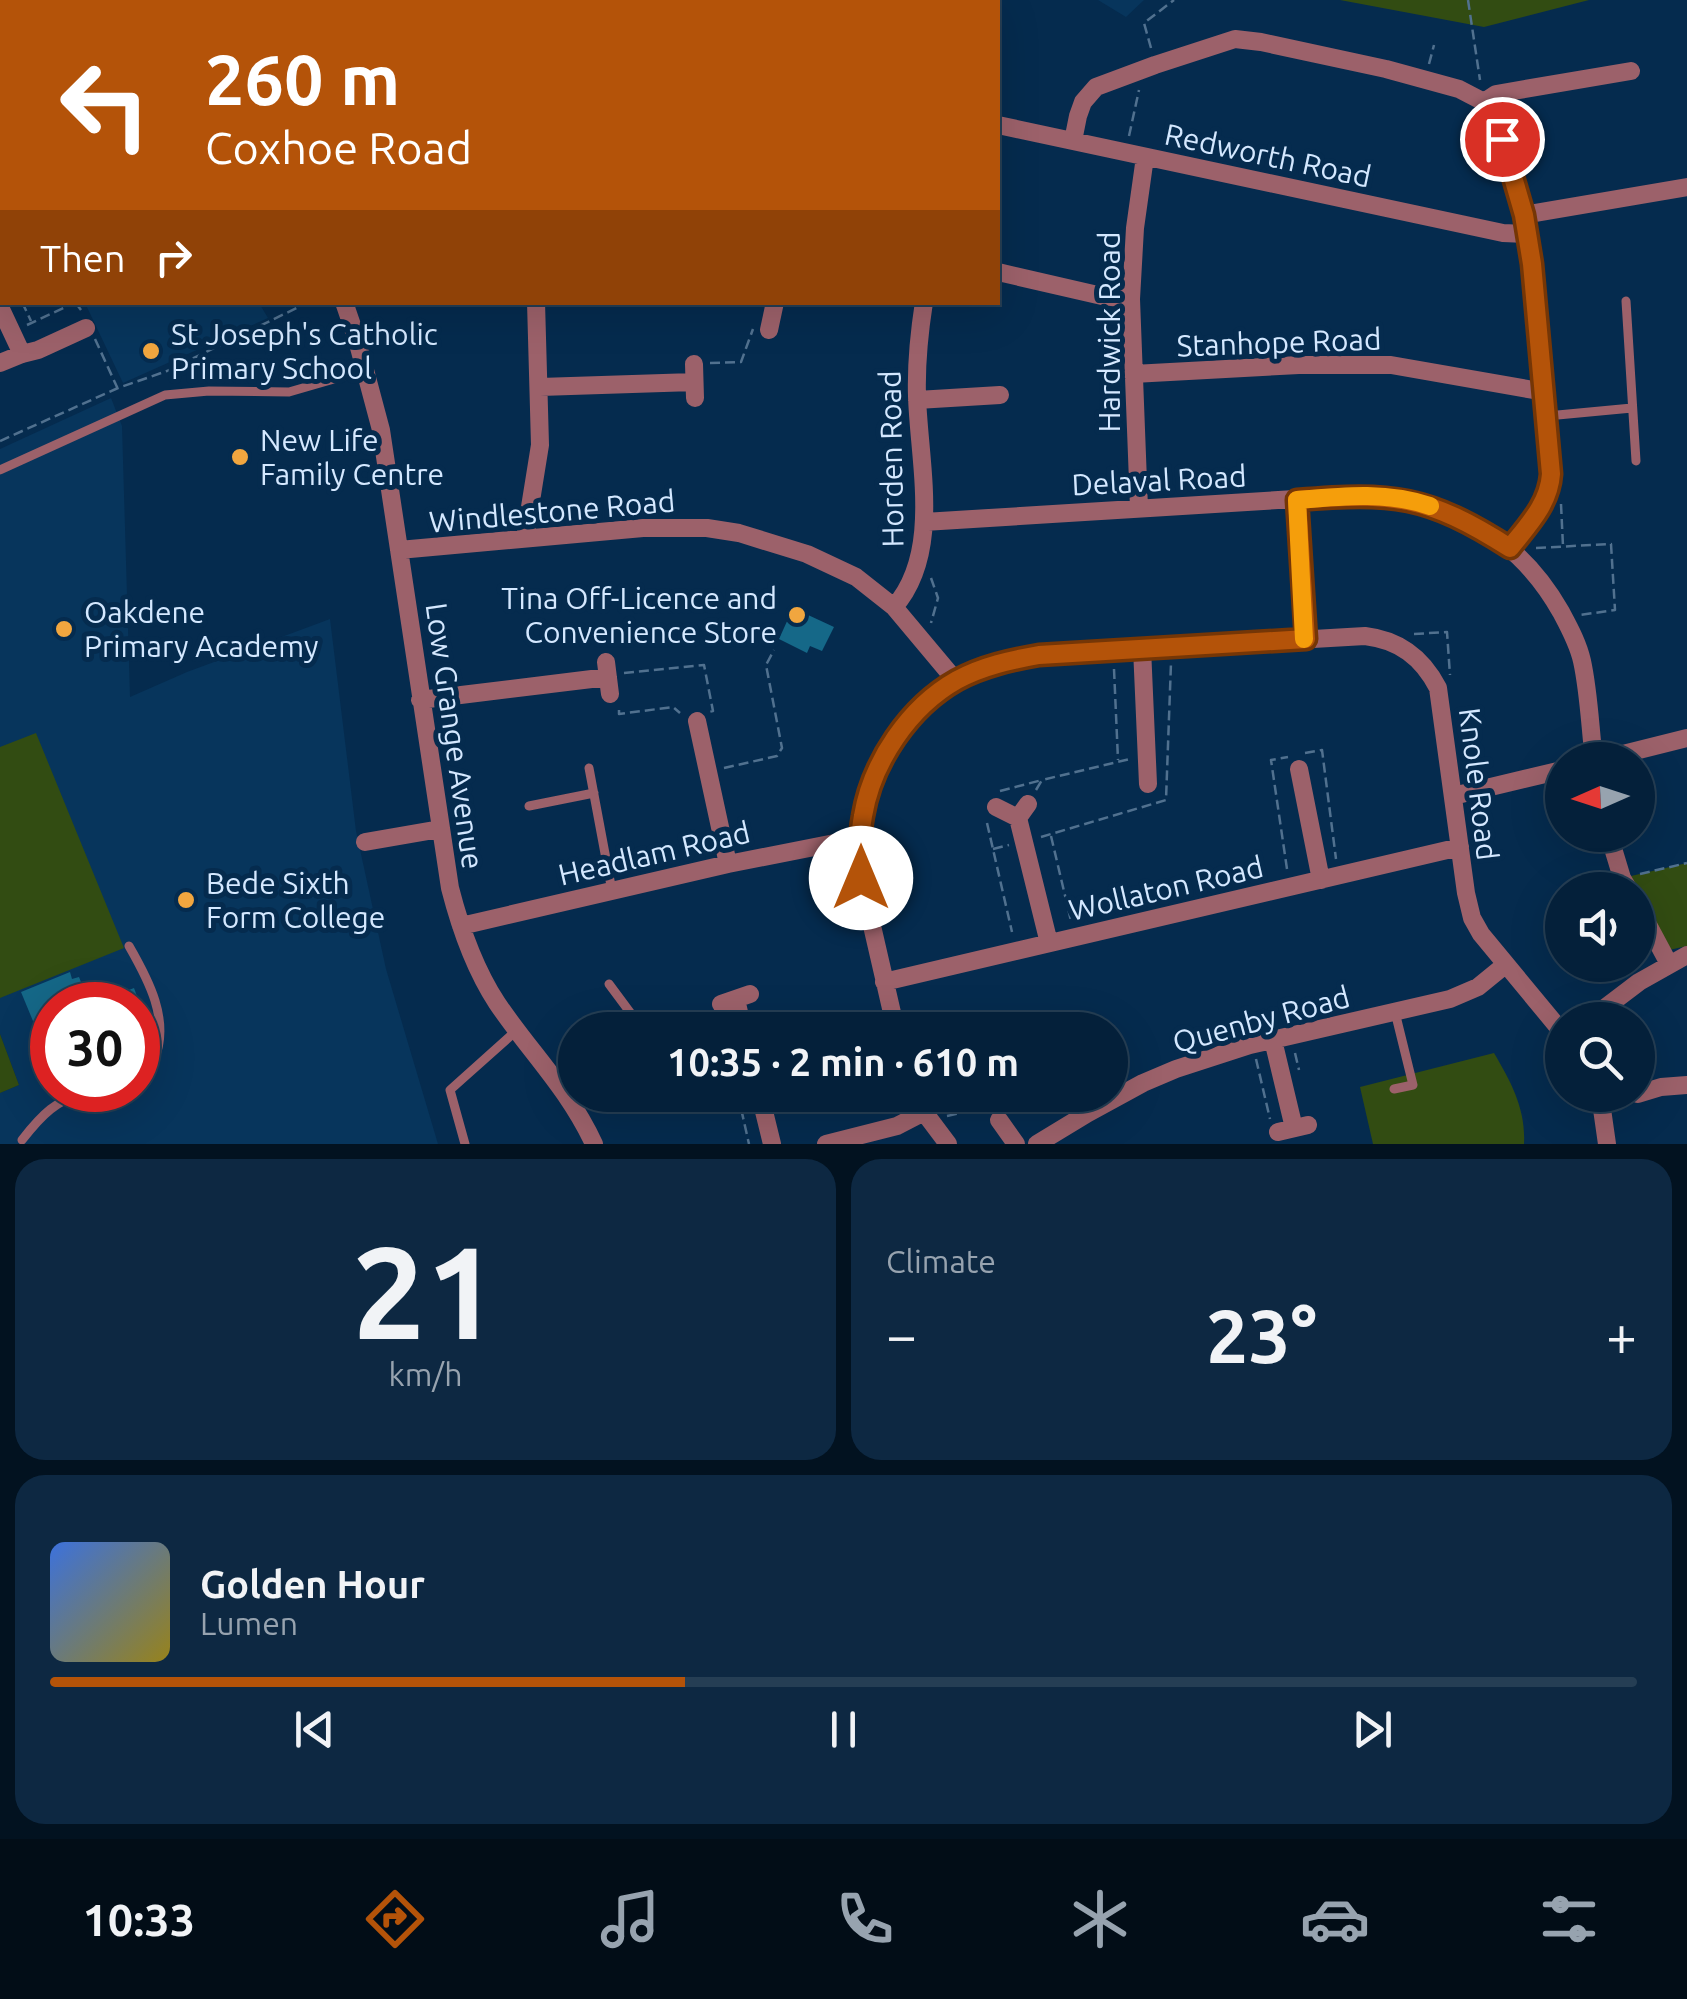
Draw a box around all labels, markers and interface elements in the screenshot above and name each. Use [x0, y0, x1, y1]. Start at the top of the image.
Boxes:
icon: left [40, 40, 170, 170]
text: 260 m [205, 40, 400, 118]
pin [1460, 97, 1545, 182]
icon: arrive [1475, 112, 1530, 167]
street label: Redworth Road [1162, 117, 1374, 193]
text: Coxhoe Road [205, 122, 472, 173]
icon: right [146, 230, 201, 285]
street label: Hardwick Road [1092, 232, 1126, 432]
text: Then [40, 237, 126, 279]
place label: St Joseph's Catholic Primary School [171, 317, 438, 385]
street label: Stanhope Road [1176, 321, 1382, 363]
marker: St Joseph's Catholic Primary School [140, 340, 162, 362]
street label: Horden Road [872, 370, 910, 548]
place label: New Life Family Centre [260, 423, 444, 491]
marker: New Life Family Centre [229, 446, 251, 468]
street label: Delaval Road [1071, 458, 1247, 502]
street label: Windlestone Road [428, 483, 676, 539]
place label: Tina Off-Licence and Convenience Store [501, 581, 777, 649]
place label: Oakdene Primary Academy [84, 595, 318, 663]
street label: Low Grange Avenue [419, 601, 491, 871]
marker: Tina Off-Licence and Convenience Store [786, 604, 808, 626]
marker: Oakdene Primary Academy [53, 618, 75, 640]
street label: Knole Road [1453, 706, 1505, 862]
north arrow [1545, 742, 1655, 852]
map controls [1545, 742, 1655, 1112]
street label: Headlam Road [555, 814, 753, 892]
position arrow [809, 826, 913, 930]
street label: Wollaton Road [1065, 849, 1267, 927]
place label: Bede Sixth Form College [206, 866, 385, 934]
button: sound [1545, 872, 1655, 982]
marker: Bede Sixth Form College [175, 889, 197, 911]
street label: Quenby Road [1169, 979, 1353, 1059]
speed limit sign: 30 [30, 982, 160, 1112]
button: search [1545, 1002, 1655, 1112]
text: 10:35 · 2 min · 610 m [667, 1041, 1019, 1083]
text: 21 [352, 1218, 499, 1364]
text: Climate [886, 1243, 996, 1279]
text: 23° [1206, 1293, 1317, 1377]
text: − [886, 1304, 917, 1365]
text: + [1606, 1304, 1637, 1365]
text: km/h [389, 1356, 462, 1392]
text: Golden Hour [200, 1563, 425, 1605]
text: Lumen [200, 1605, 298, 1641]
icon: previous [287, 1702, 342, 1757]
icon: pause [816, 1702, 871, 1757]
icon: next [1345, 1702, 1400, 1757]
icon: directions [360, 1884, 430, 1954]
icon: music [595, 1884, 665, 1954]
icon: phone [830, 1884, 900, 1954]
icon: climate [1065, 1884, 1135, 1954]
icon: car [1300, 1884, 1370, 1954]
icon: filters [1534, 1884, 1604, 1954]
text: 10:33 [82, 1894, 195, 1945]

